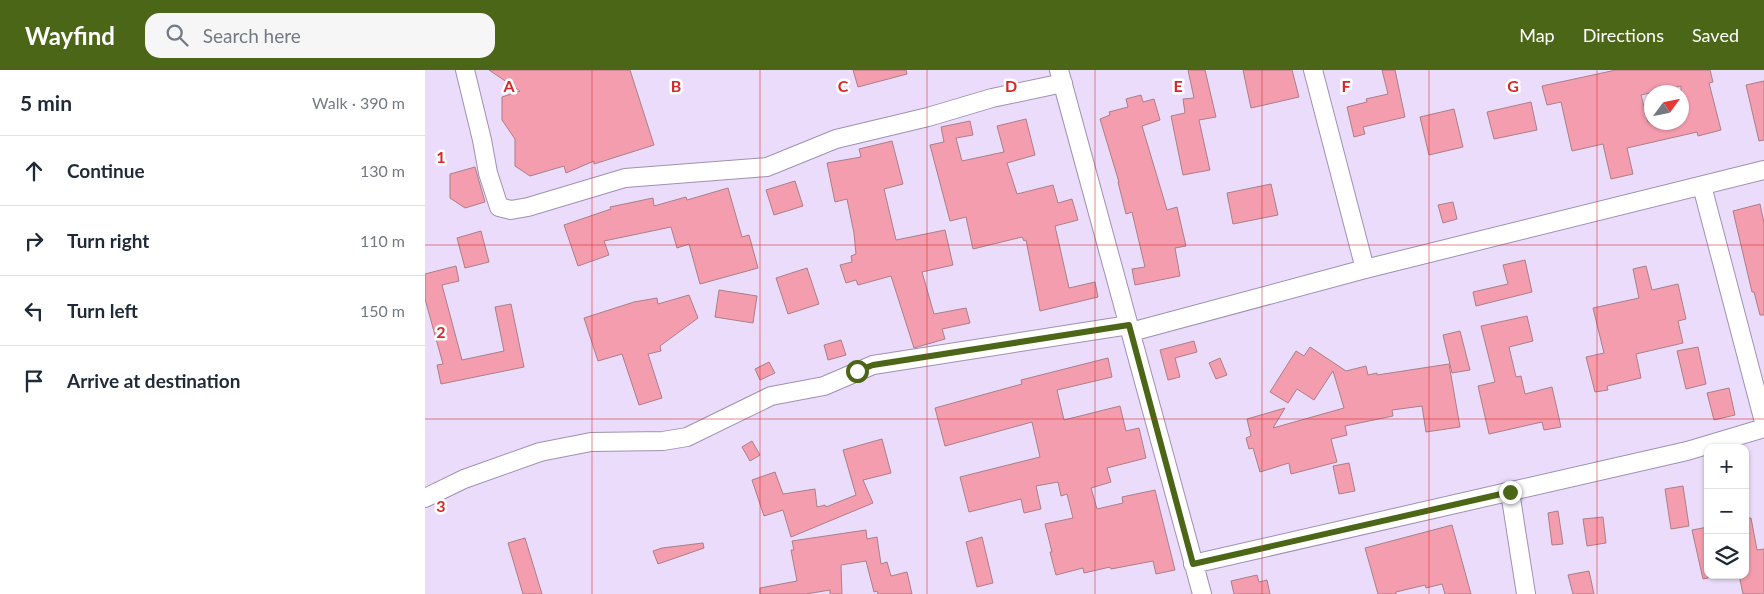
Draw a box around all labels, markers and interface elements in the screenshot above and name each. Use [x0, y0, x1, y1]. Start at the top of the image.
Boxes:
search box [145, 13, 495, 58]
text: Wayfind [25, 21, 115, 50]
icon: search [163, 21, 191, 49]
text: Search here [203, 24, 301, 47]
text: Map [1519, 24, 1555, 46]
text: Directions [1583, 24, 1664, 46]
text: Saved [1692, 24, 1739, 46]
text: A [502, 76, 515, 95]
text: B [671, 76, 681, 95]
text: C [838, 76, 849, 95]
text: D [1005, 76, 1017, 95]
text: E [1173, 76, 1183, 95]
text: F [1341, 76, 1351, 95]
text: G [1507, 76, 1519, 95]
north arrow [1644, 85, 1689, 130]
text: 5 min [20, 90, 72, 115]
text: Walk · 390 m [312, 93, 405, 112]
text: 1 [436, 147, 446, 166]
icon: ahead [20, 157, 48, 185]
text: Continue [67, 159, 145, 182]
text: 130 m [360, 161, 405, 180]
icon: right [20, 227, 48, 255]
text: Turn right [67, 229, 149, 252]
text: 110 m [360, 231, 405, 250]
icon: left [20, 297, 48, 325]
text: Turn left [67, 299, 138, 322]
text: 150 m [360, 301, 405, 320]
text: 2 [436, 322, 446, 341]
route start [846, 360, 869, 383]
icon: arrive [20, 367, 48, 395]
text: Arrive at destination [67, 369, 240, 392]
map controls [1704, 444, 1749, 579]
button: + [1704, 444, 1749, 489]
route end [1499, 481, 1522, 504]
button: − [1704, 489, 1749, 534]
text: 3 [436, 496, 446, 515]
button: layers [1704, 534, 1749, 579]

